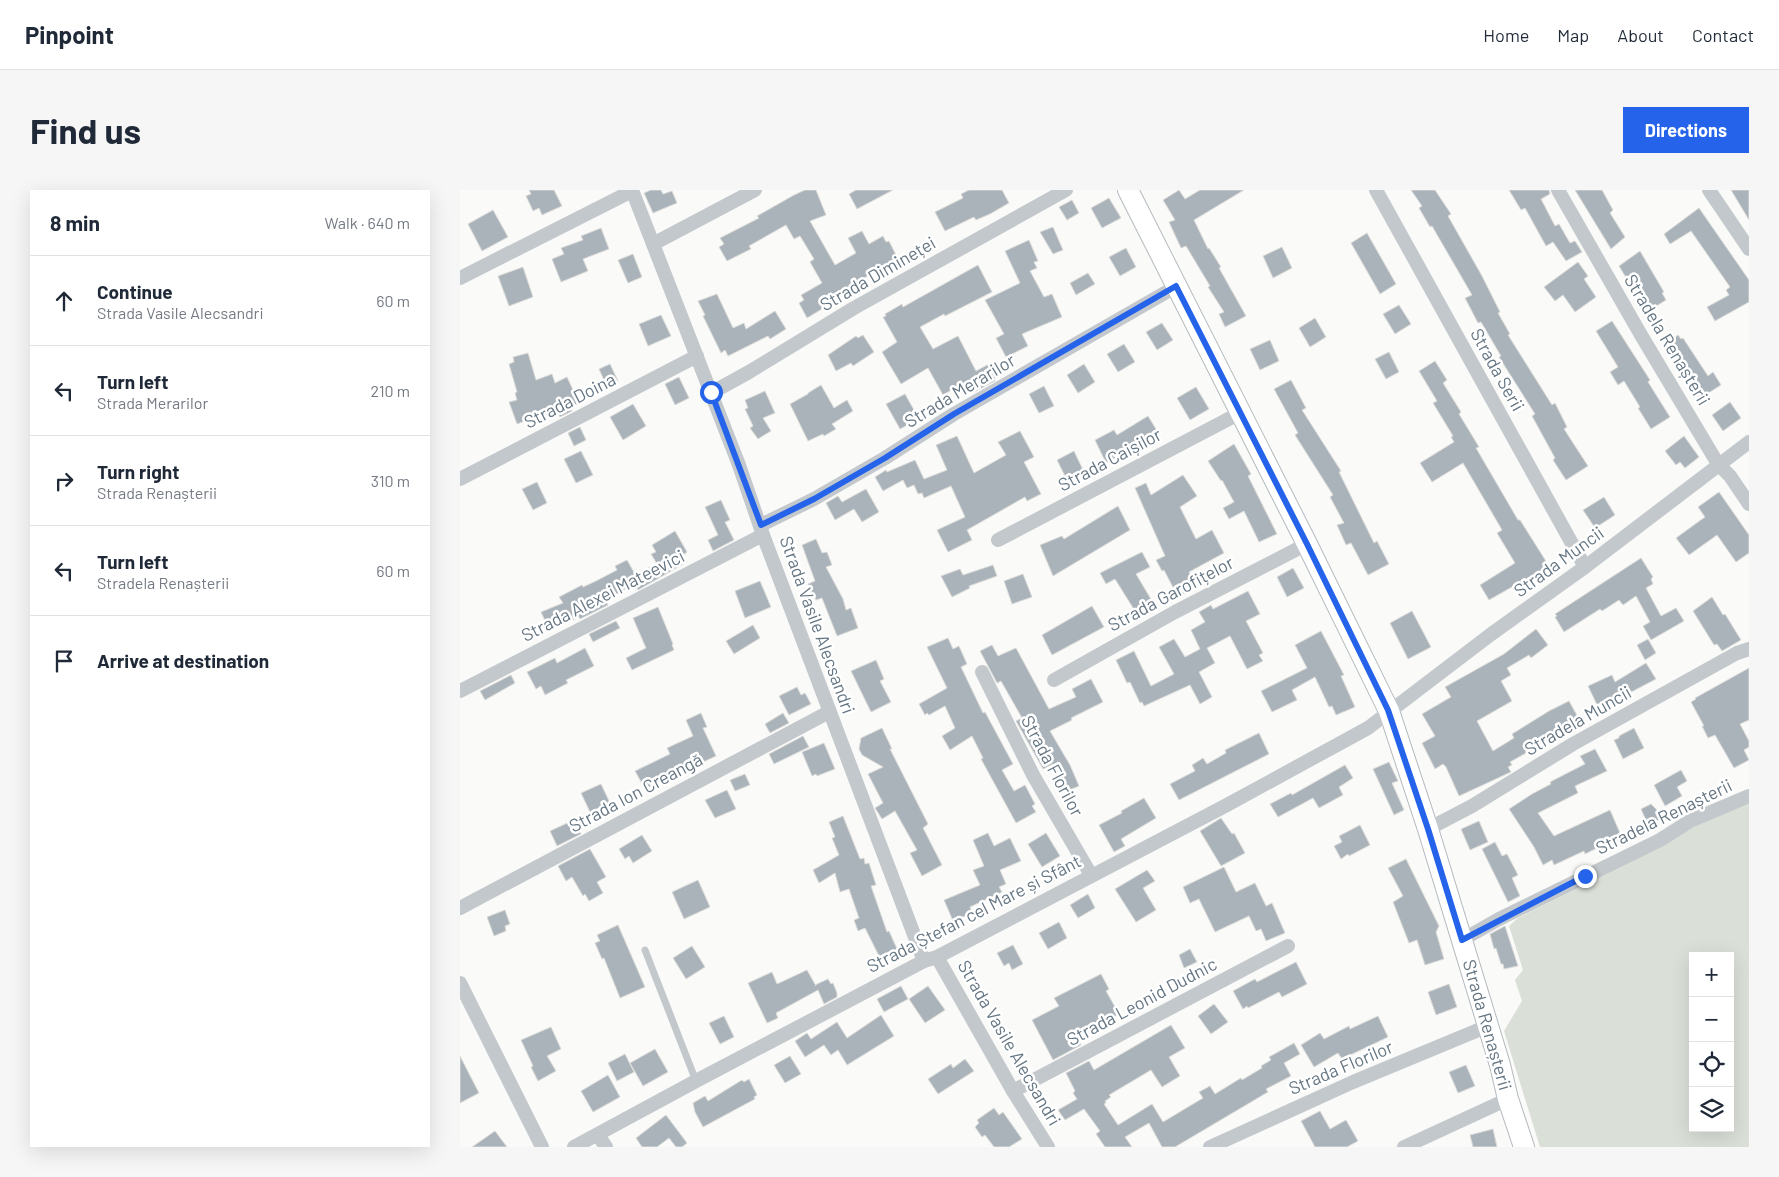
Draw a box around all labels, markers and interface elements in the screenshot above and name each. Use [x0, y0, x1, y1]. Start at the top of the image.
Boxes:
text: Pinpoint [25, 20, 114, 49]
text: Home [1483, 24, 1529, 46]
text: Map [1557, 24, 1589, 46]
text: About [1617, 24, 1664, 46]
text: Contact [1692, 24, 1754, 46]
button: Directions [1623, 107, 1749, 153]
text: Find us [30, 109, 141, 151]
text: 8 min [50, 210, 100, 235]
text: Walk · 640 m [325, 213, 410, 232]
street label: Strada Dimineței [816, 231, 939, 315]
street label: Stradela Renașterii [1620, 270, 1716, 409]
text: Continue [97, 280, 173, 303]
icon: ahead [50, 287, 78, 315]
text: 60 m [376, 291, 410, 310]
text: Strada Vasile Alecsandri [97, 303, 264, 322]
street label: Strada Serii [1466, 324, 1530, 415]
street label: Strada Merarilor [900, 348, 1019, 432]
street label: Strada Doina [520, 368, 619, 433]
text: Turn left [97, 370, 168, 393]
icon: left [50, 377, 78, 405]
text: 210 m [371, 381, 410, 400]
route start [700, 381, 723, 404]
text: Strada Merarilor [97, 393, 208, 412]
street label: Strada Caișilor [1054, 422, 1165, 496]
text: Turn right [97, 460, 179, 483]
icon: right [50, 467, 78, 495]
text: 310 m [371, 471, 410, 490]
text: Strada Renașterii [97, 483, 217, 502]
street label: Strada Muncii [1509, 521, 1608, 601]
street label: Strada Vasile Alecsandri [776, 533, 860, 716]
street label: Strada Alexei Mateevici [517, 544, 688, 646]
text: Turn left [97, 550, 168, 573]
street label: Strada Garofițelor [1104, 551, 1238, 636]
icon: left [50, 557, 78, 585]
text: 60 m [376, 561, 410, 580]
text: Stradela Renașterii [97, 573, 229, 592]
icon: arrive [50, 647, 78, 675]
text: Arrive at destination [97, 649, 269, 672]
street label: Stradela Muncii [1520, 681, 1635, 760]
street label: Strada Florilor [1017, 711, 1089, 820]
street label: Strada Ion Creangă [565, 748, 706, 837]
street label: Stradela Renașterii [1592, 774, 1735, 859]
street label: Strada Ștefan cel Mare și Sfânt [863, 849, 1084, 977]
route end [1574, 865, 1597, 888]
street label: Strada Leonid Dudnic [1063, 952, 1220, 1050]
map controls [1689, 952, 1734, 1132]
button: + [1689, 952, 1734, 997]
street label: Strada Vasile Alecsandri [954, 956, 1066, 1129]
street label: Strada Renașterii [1459, 957, 1517, 1093]
button: − [1689, 997, 1734, 1042]
street label: Strada Florilor [1285, 1035, 1397, 1099]
button: locate [1689, 1042, 1734, 1087]
button: layers [1689, 1087, 1734, 1132]

